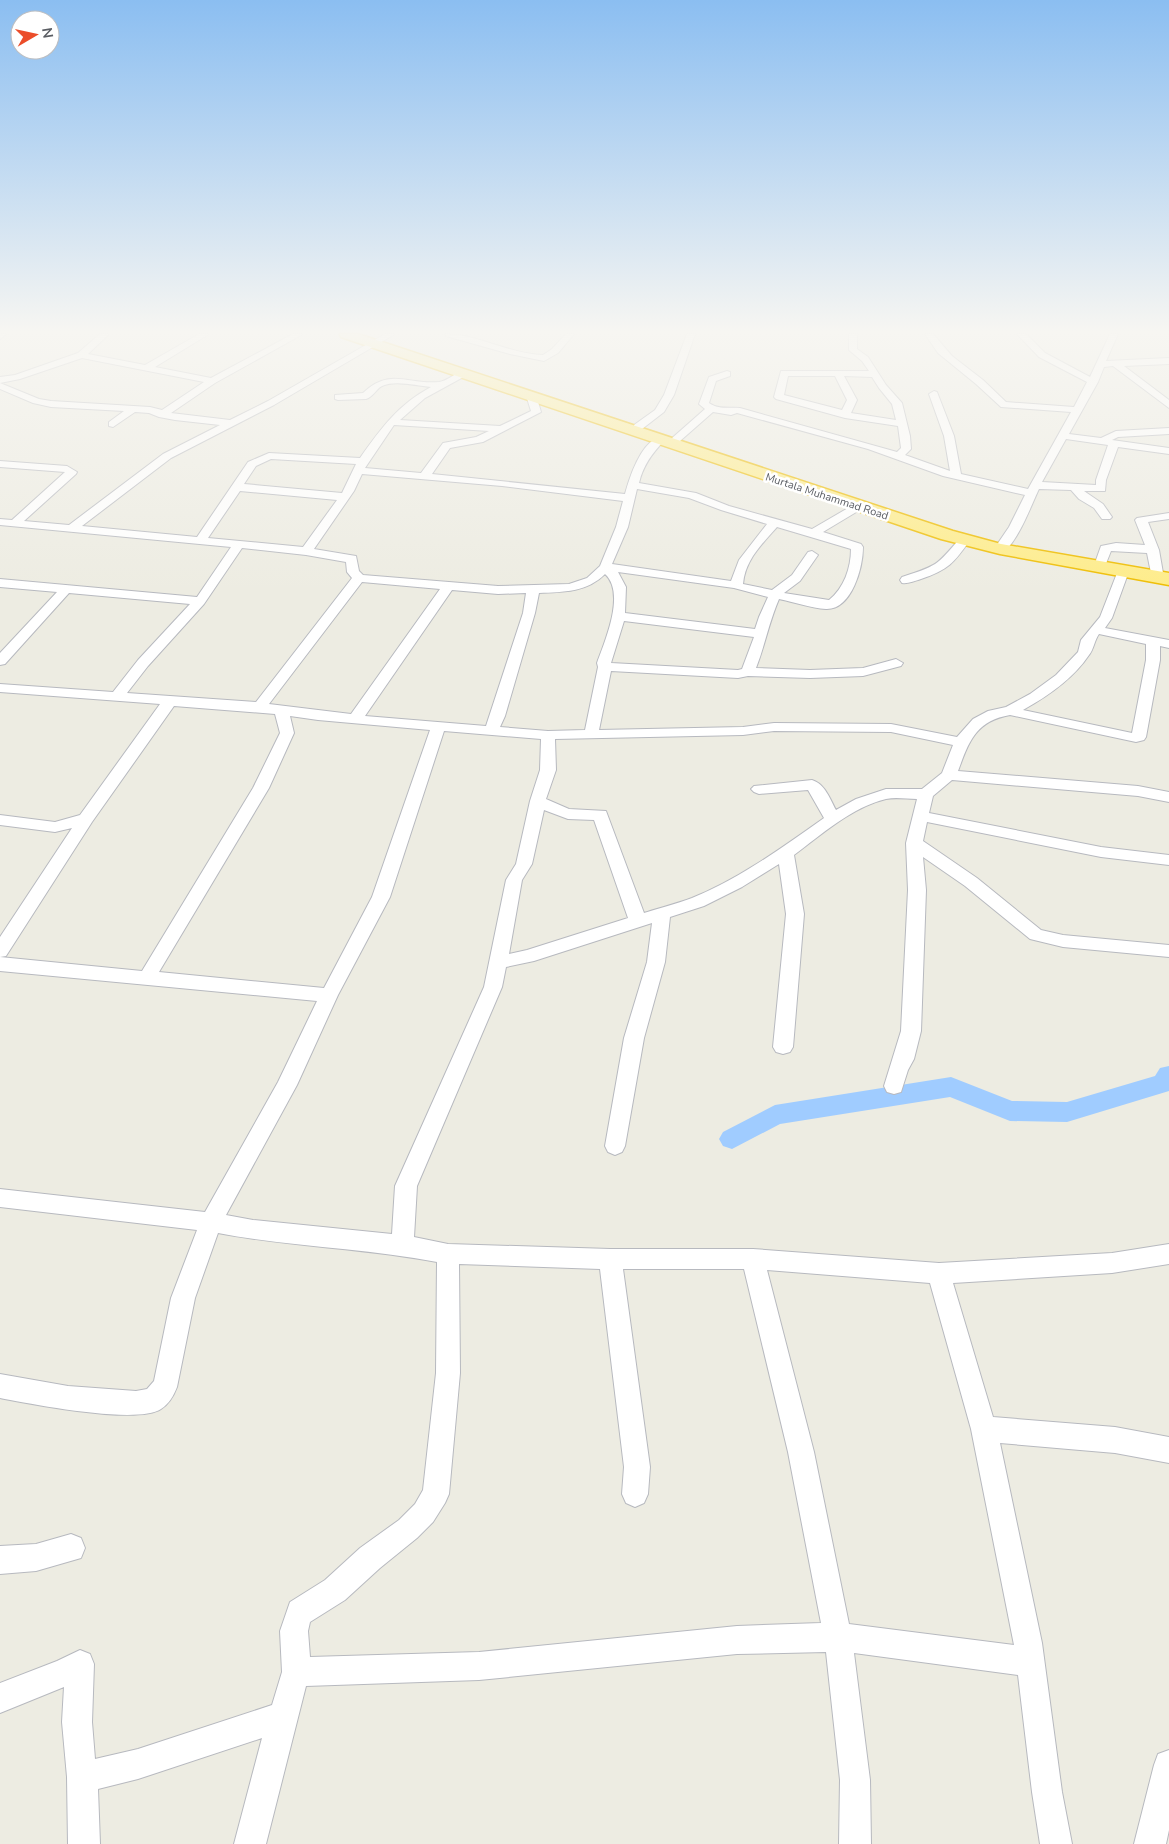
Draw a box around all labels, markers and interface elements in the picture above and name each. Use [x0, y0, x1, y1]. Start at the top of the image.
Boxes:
north arrow [10, 10, 60, 60]
text: N [37, 26, 58, 40]
street label: Murtala Muhammad Road [763, 469, 890, 523]

